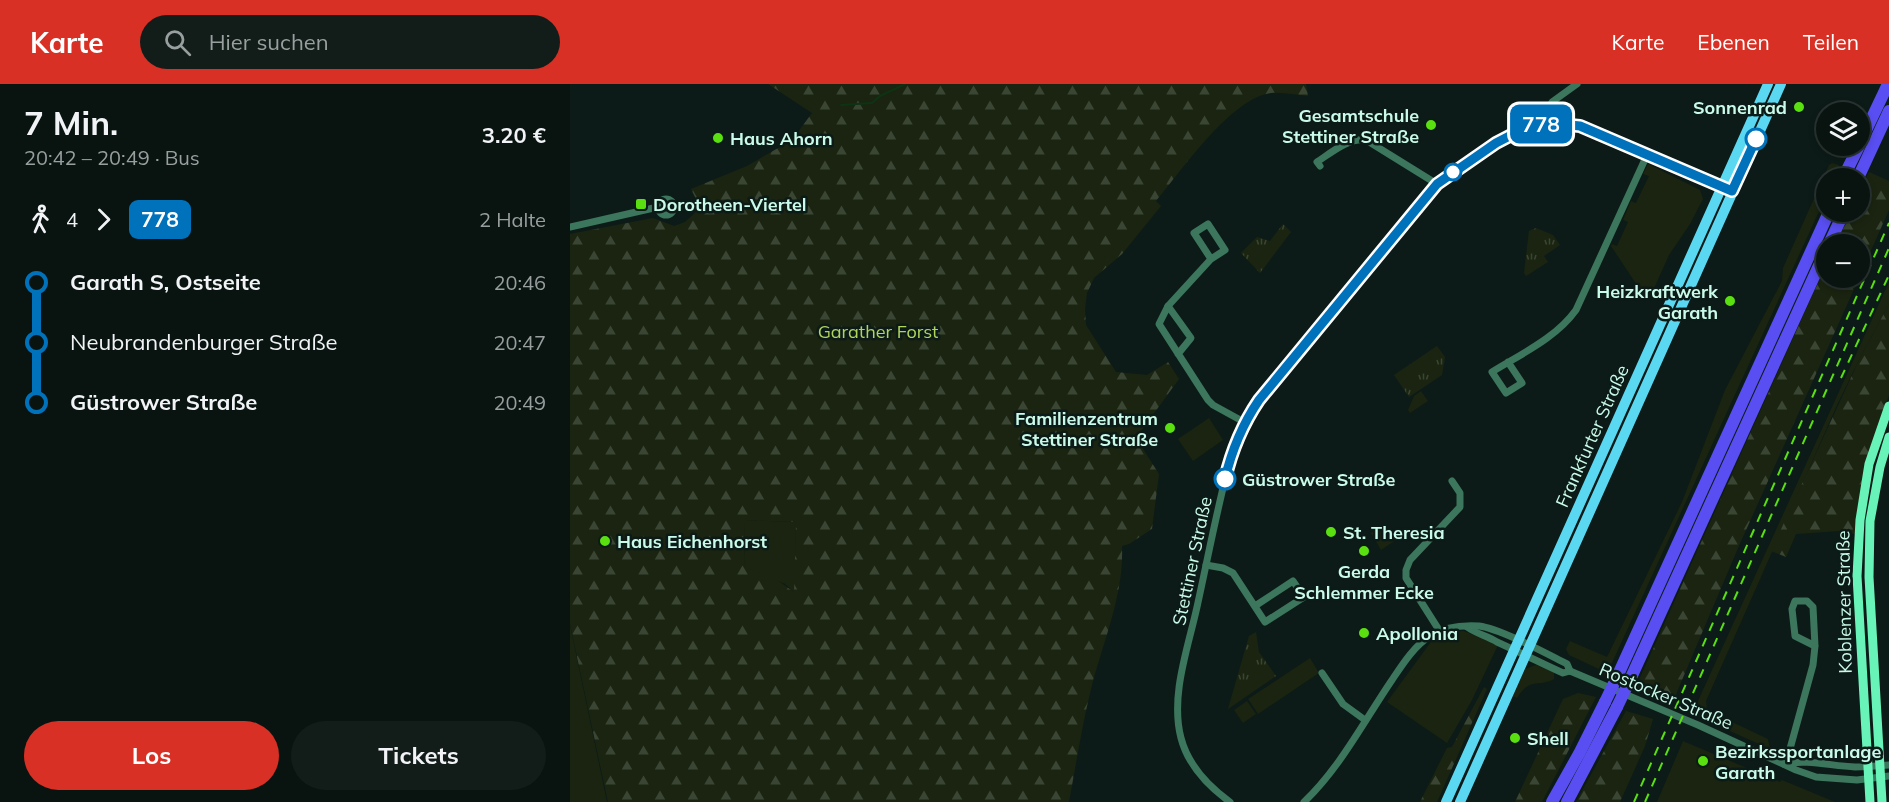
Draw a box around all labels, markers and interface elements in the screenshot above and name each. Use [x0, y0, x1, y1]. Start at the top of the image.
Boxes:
search box [140, 15, 560, 69]
text: Karte [30, 25, 104, 60]
icon: search [161, 26, 194, 59]
text: Hier suchen [209, 28, 329, 56]
text: Karte [1612, 29, 1664, 55]
text: Ebenen [1697, 29, 1770, 55]
text: Teilen [1803, 29, 1859, 55]
place label: Sonnenrad [1693, 96, 1787, 119]
marker: Sonnenrad [1792, 100, 1806, 114]
text: 7 Min. [24, 102, 118, 143]
map controls [1816, 102, 1870, 288]
button: layers [1816, 102, 1870, 156]
place label: Gesamtschule Stettiner Straße [1282, 104, 1419, 148]
line badge: 778 [1506, 104, 1576, 144]
text: 778 [1522, 111, 1560, 137]
marker: Gesamtschule Stettiner Straße [1424, 118, 1438, 132]
text: 3.20 € [482, 121, 546, 149]
place label: Haus Ahorn [730, 127, 833, 150]
unlabelled marker [1745, 128, 1767, 150]
marker: Haus Ahorn [711, 131, 725, 145]
text: 20:42 – 20:49 · Bus [24, 145, 200, 170]
unlabelled marker [1444, 163, 1462, 181]
button: + [1816, 168, 1870, 222]
place label: Dorotheen-Viertel [653, 193, 807, 216]
marker: Dorotheen-Viertel [634, 197, 648, 211]
icon: walk [24, 203, 57, 236]
icon: forward [87, 203, 120, 236]
text: 778 [141, 206, 179, 232]
text: 4 [66, 207, 78, 232]
text: 2 Halte [479, 207, 546, 232]
button: − [1816, 234, 1870, 288]
text: Garath S, Ostseite [70, 268, 261, 296]
text: 20:46 [493, 270, 546, 295]
place label: Heizkraftwerk Garath [1596, 280, 1719, 324]
marker: Heizkraftwerk Garath [1723, 294, 1737, 308]
park label: Garather Forst [818, 320, 938, 343]
text: Neubrandenburger Straße [70, 328, 337, 356]
text: 20:47 [493, 330, 546, 355]
street label: Frankfurter Straße [1550, 361, 1634, 511]
text: Güstrower Straße [70, 388, 257, 416]
text: 20:49 [493, 390, 546, 415]
place label: Familienzentrum Stettiner Straße [1015, 407, 1158, 451]
marker: Familienzentrum Stettiner Straße [1163, 421, 1177, 435]
marker: Güstrower Straße [1214, 468, 1236, 490]
place label: Güstrower Straße [1242, 468, 1395, 491]
street label: Stettiner Straße [1167, 494, 1217, 628]
place label: St. Theresia [1343, 521, 1445, 544]
marker: St. Theresia [1324, 525, 1338, 539]
place label: Haus Eichenhorst [617, 530, 767, 553]
street label: Koblenzer Straße [1831, 530, 1857, 674]
marker: Haus Eichenhorst [598, 534, 612, 548]
marker: Gerda Schlemmer Ecke [1357, 544, 1371, 558]
place label: Gerda Schlemmer Ecke [1294, 560, 1434, 604]
place label: Apollonia [1376, 622, 1458, 645]
marker: Apollonia [1357, 626, 1371, 640]
street label: Rostocker Straße [1596, 658, 1736, 734]
button: Los [24, 721, 279, 790]
button: Tickets [291, 721, 546, 790]
place label: Shell [1527, 727, 1569, 750]
marker: Shell [1508, 731, 1522, 745]
place label: Bezirkssportanlage Garath [1715, 740, 1882, 784]
marker: Bezirkssportanlage Garath [1696, 754, 1710, 768]

